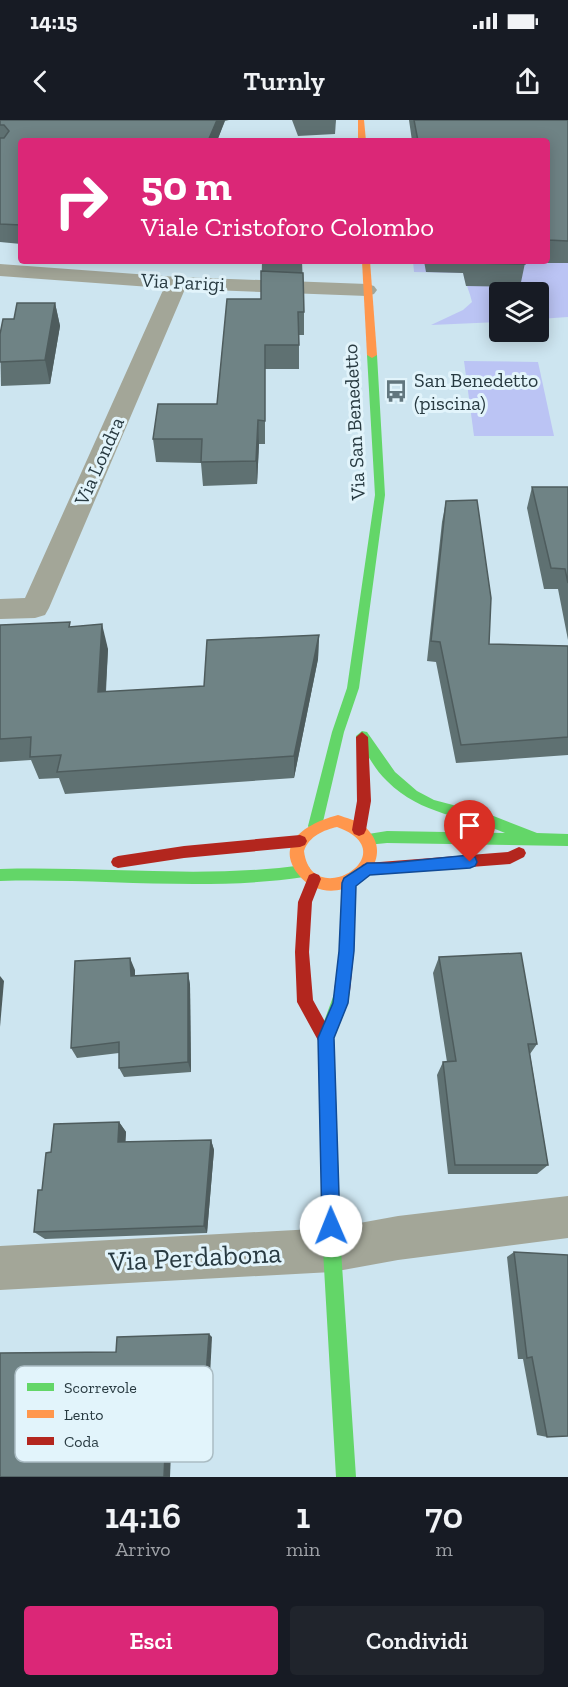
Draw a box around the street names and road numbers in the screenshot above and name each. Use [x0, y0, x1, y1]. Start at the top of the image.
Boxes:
street label: Via Parigi [139, 268, 226, 296]
street label: Via San Benedetto [338, 343, 370, 502]
street label: Via Londra [69, 413, 129, 510]
street label: Via Perdabona [107, 1236, 283, 1278]

